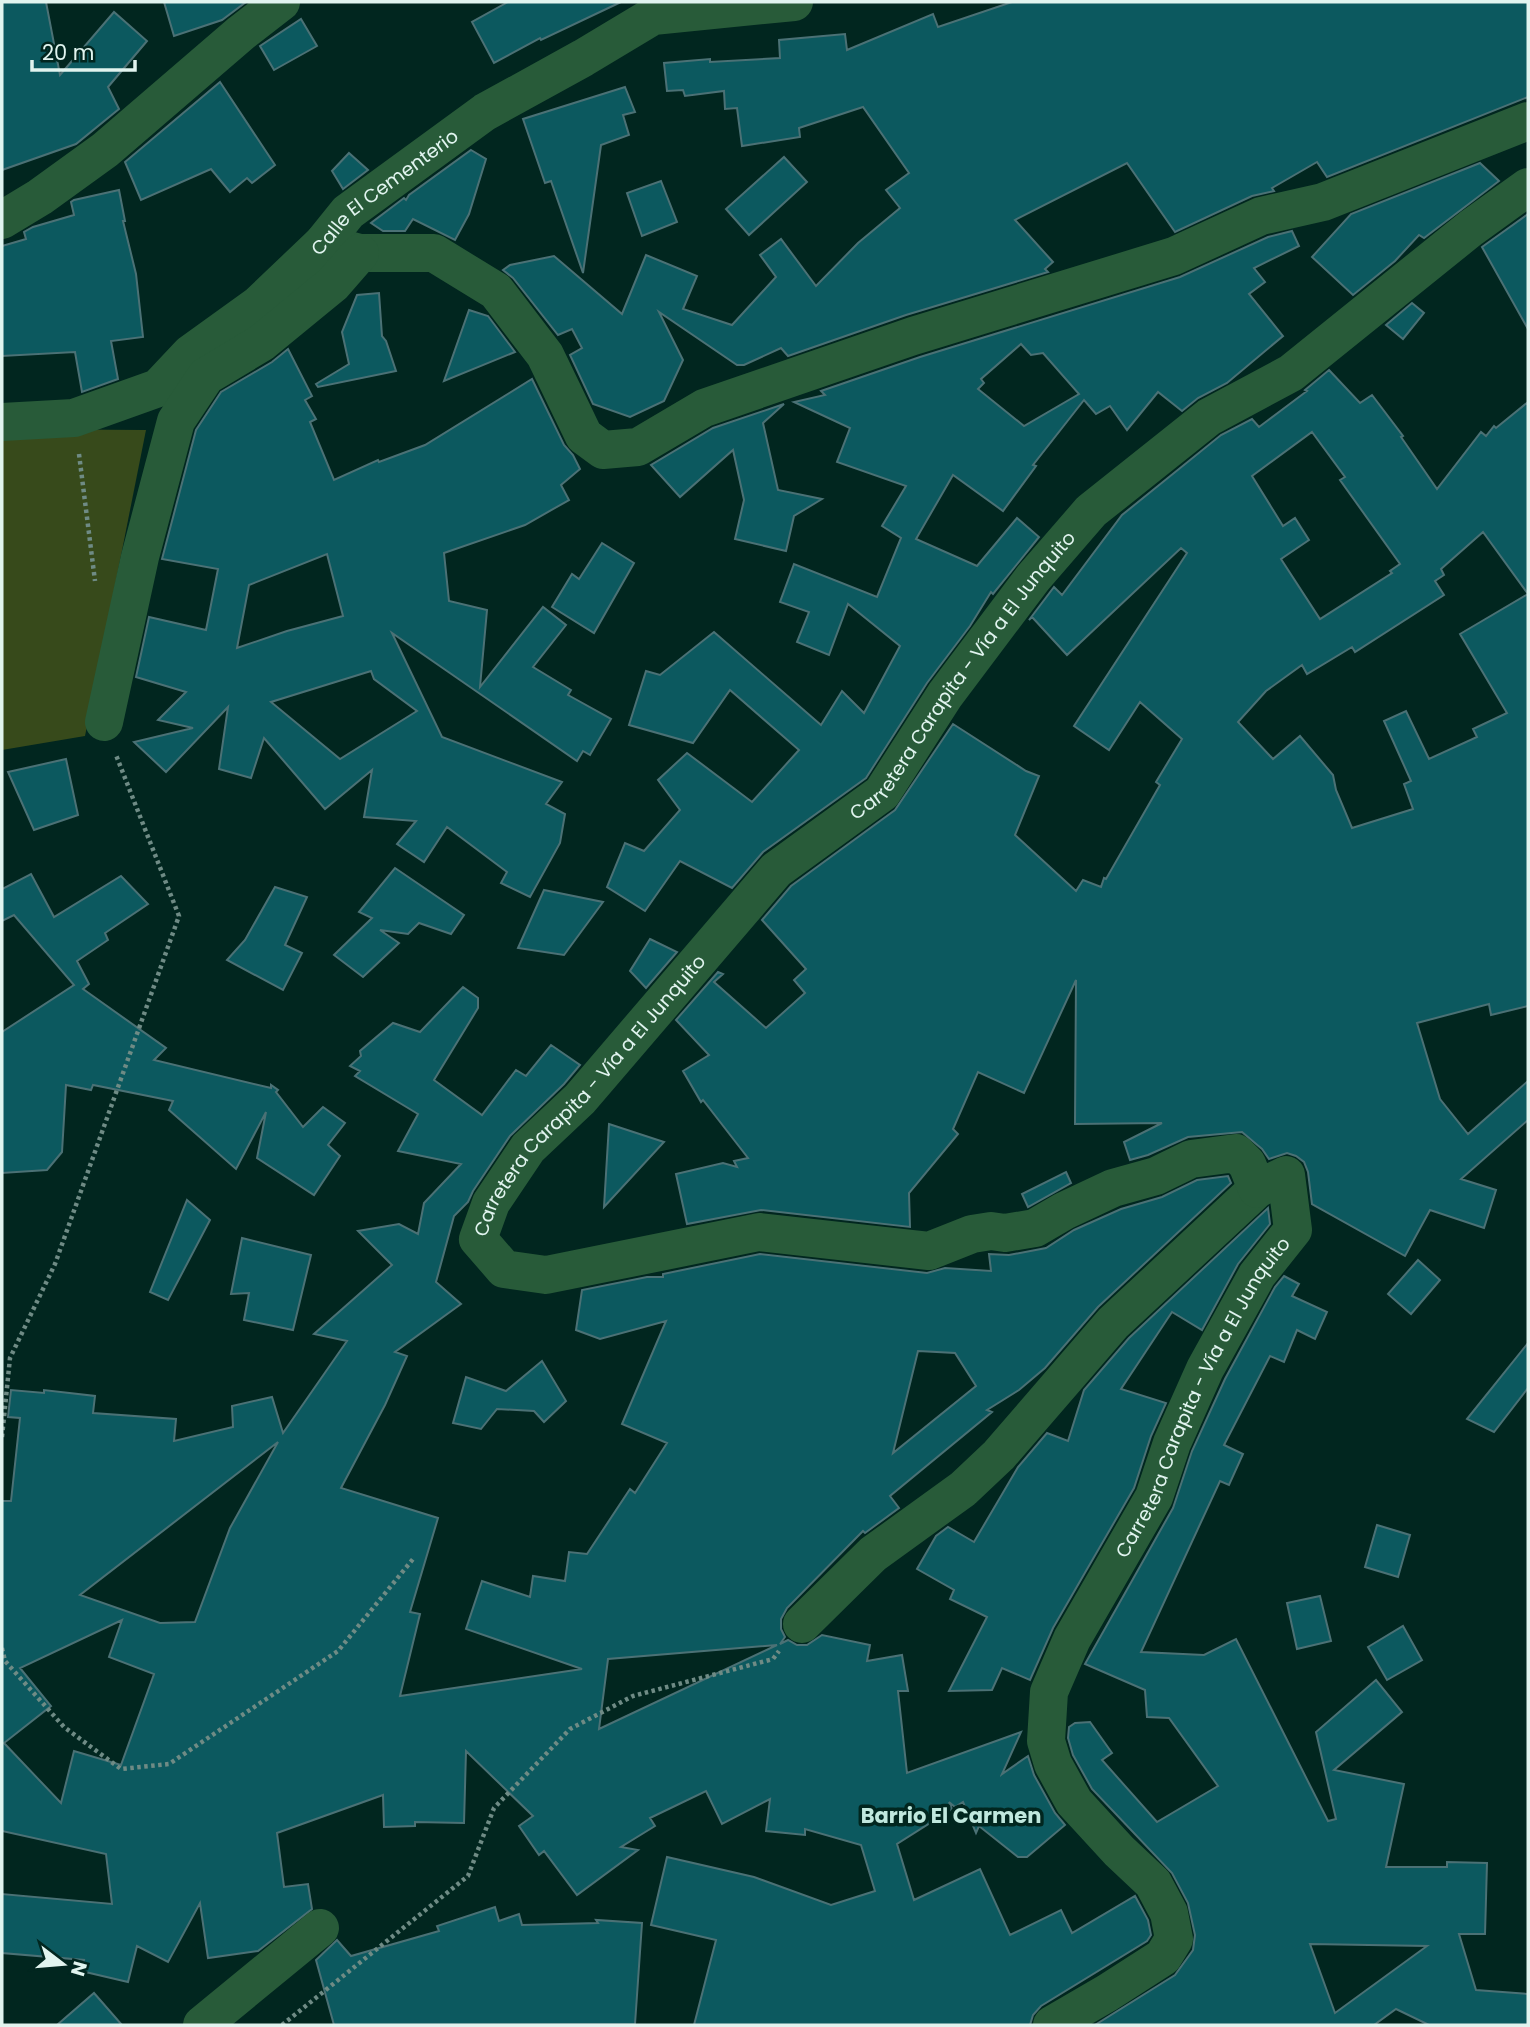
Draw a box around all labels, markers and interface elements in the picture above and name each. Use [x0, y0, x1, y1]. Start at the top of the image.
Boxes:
scale bar [32, 28, 135, 72]
text: 20 m [42, 38, 95, 67]
street label: Calle El Cementerio [305, 122, 464, 261]
street label: Carretera Carapita - Vía a El Junquito [844, 525, 1081, 826]
street label: Carretera Carapita - Vía a El Junquito [467, 948, 712, 1240]
street label: Carretera Carapita - Vía a El Junquito [1108, 1231, 1296, 1562]
district label: Barrio El Carmen [861, 1801, 1041, 1830]
north arrow [28, 1929, 98, 1999]
text: N [64, 1958, 94, 1979]

